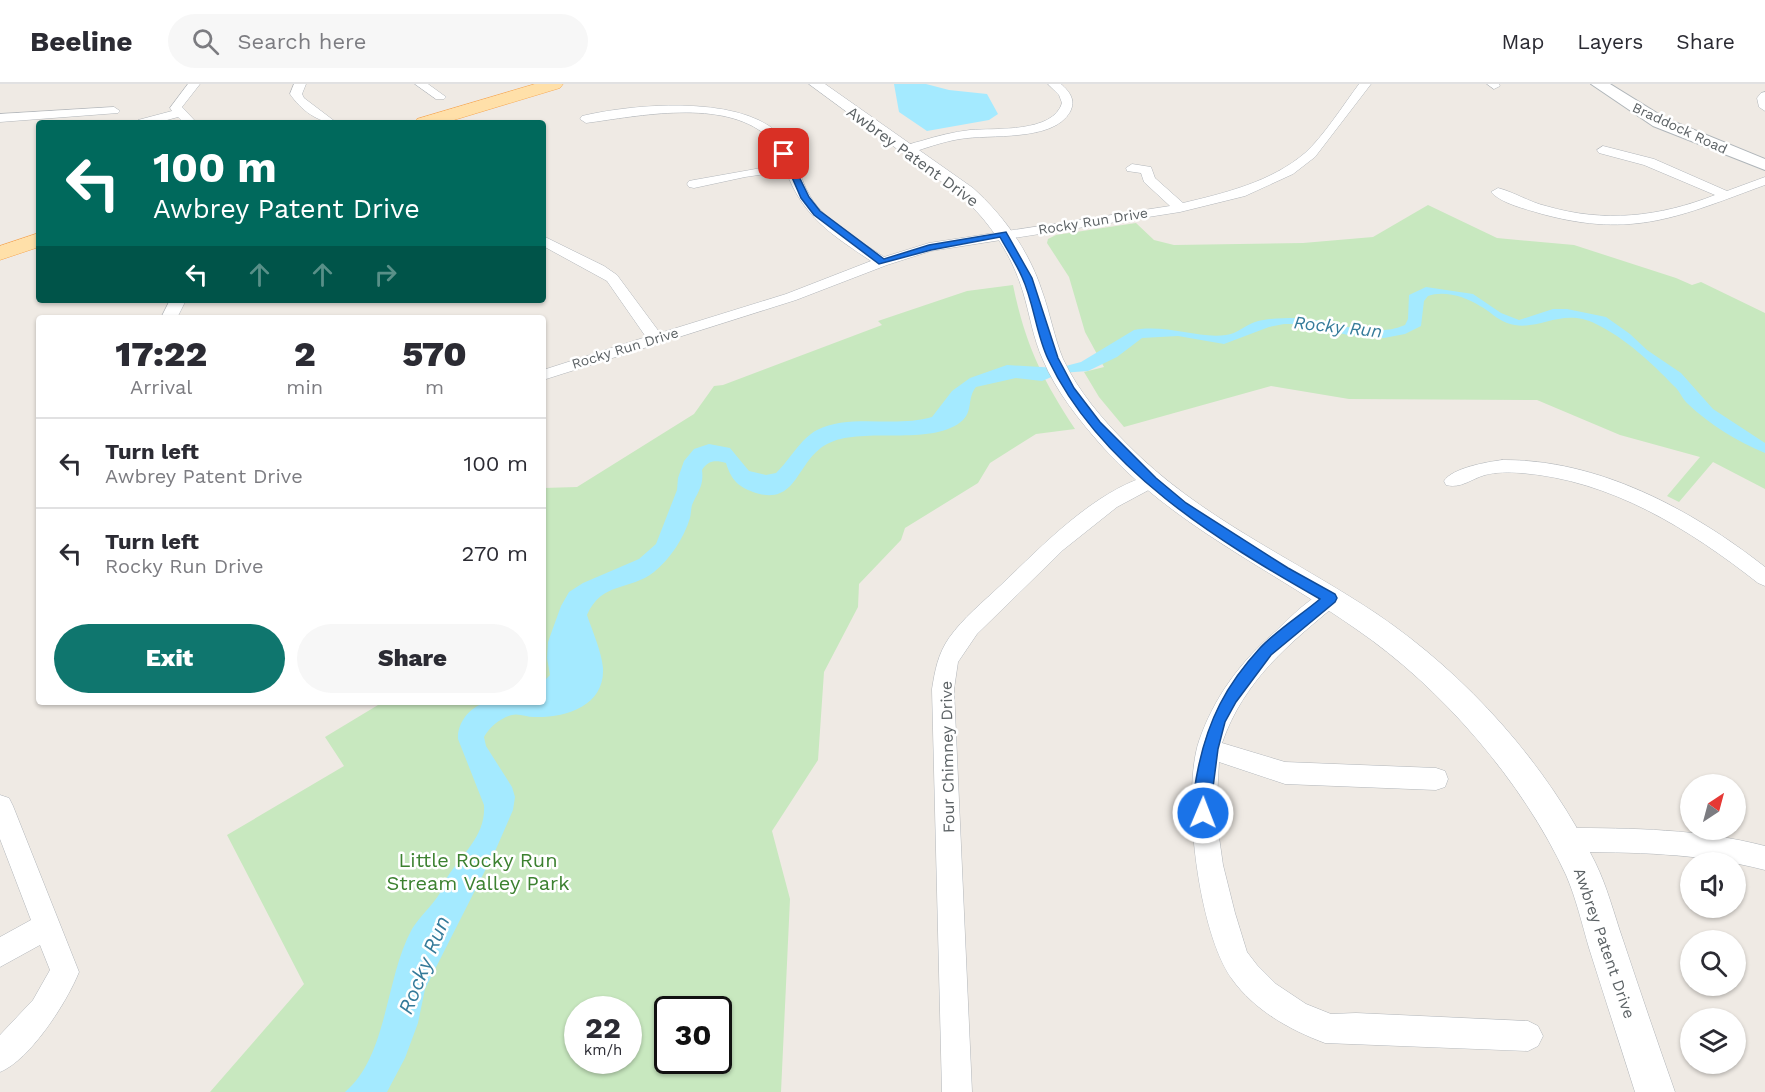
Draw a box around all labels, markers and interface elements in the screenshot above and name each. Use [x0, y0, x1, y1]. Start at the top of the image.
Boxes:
search box [168, 14, 588, 68]
text: Beeline [30, 25, 132, 58]
icon: search [189, 25, 222, 58]
text: Search here [237, 29, 366, 54]
text: Map [1501, 29, 1544, 54]
text: Layers [1577, 29, 1643, 54]
text: Share [1676, 29, 1735, 54]
street label: Braddock Road [1630, 99, 1730, 157]
street label: Awbrey Patent Drive [843, 102, 982, 211]
pin [758, 128, 809, 179]
icon: arrive [767, 137, 800, 170]
text: 100 m [153, 143, 277, 192]
icon: left [54, 144, 132, 222]
text: Awbrey Patent Drive [153, 193, 420, 225]
street label: Rocky Run Drive [1037, 204, 1149, 238]
icon: left [180, 258, 213, 291]
icon: ahead [243, 258, 276, 291]
icon: ahead [306, 258, 339, 291]
icon: right [369, 258, 402, 291]
water label: Rocky Run [1293, 311, 1383, 342]
street label: Rocky Run Drive [570, 324, 680, 372]
text: 17:22 [115, 333, 207, 375]
text: 2 [294, 333, 316, 375]
text: 570 [402, 333, 467, 375]
text: Arrival [130, 375, 192, 399]
text: min [286, 375, 323, 399]
text: m [425, 375, 444, 399]
text: Turn left [105, 439, 199, 464]
icon: left [54, 447, 87, 480]
text: 100 m [464, 451, 528, 476]
text: Awbrey Patent Drive [105, 464, 303, 488]
text: Turn left [105, 529, 199, 554]
icon: left [54, 537, 87, 570]
text: 270 m [462, 541, 528, 566]
text: Rocky Run Drive [105, 554, 264, 578]
button: Exit [54, 624, 285, 693]
button: Share [297, 624, 528, 693]
street label: Four Chimney Drive [937, 681, 958, 833]
north arrow [1680, 774, 1746, 840]
map controls [1680, 774, 1746, 1074]
position arrow [1171, 781, 1235, 845]
park label: Little Rocky Run Stream Valley Park [386, 848, 570, 895]
button: sound [1680, 852, 1746, 918]
street label: Awbrey Patent Drive [1570, 865, 1639, 1021]
water label: Rocky Run [393, 912, 455, 1018]
button: search [1680, 930, 1746, 996]
speed limit sign: 30 [654, 996, 732, 1074]
button: layers [1680, 1008, 1746, 1074]
text: 22 [585, 1010, 621, 1045]
text: km/h [584, 1041, 622, 1059]

